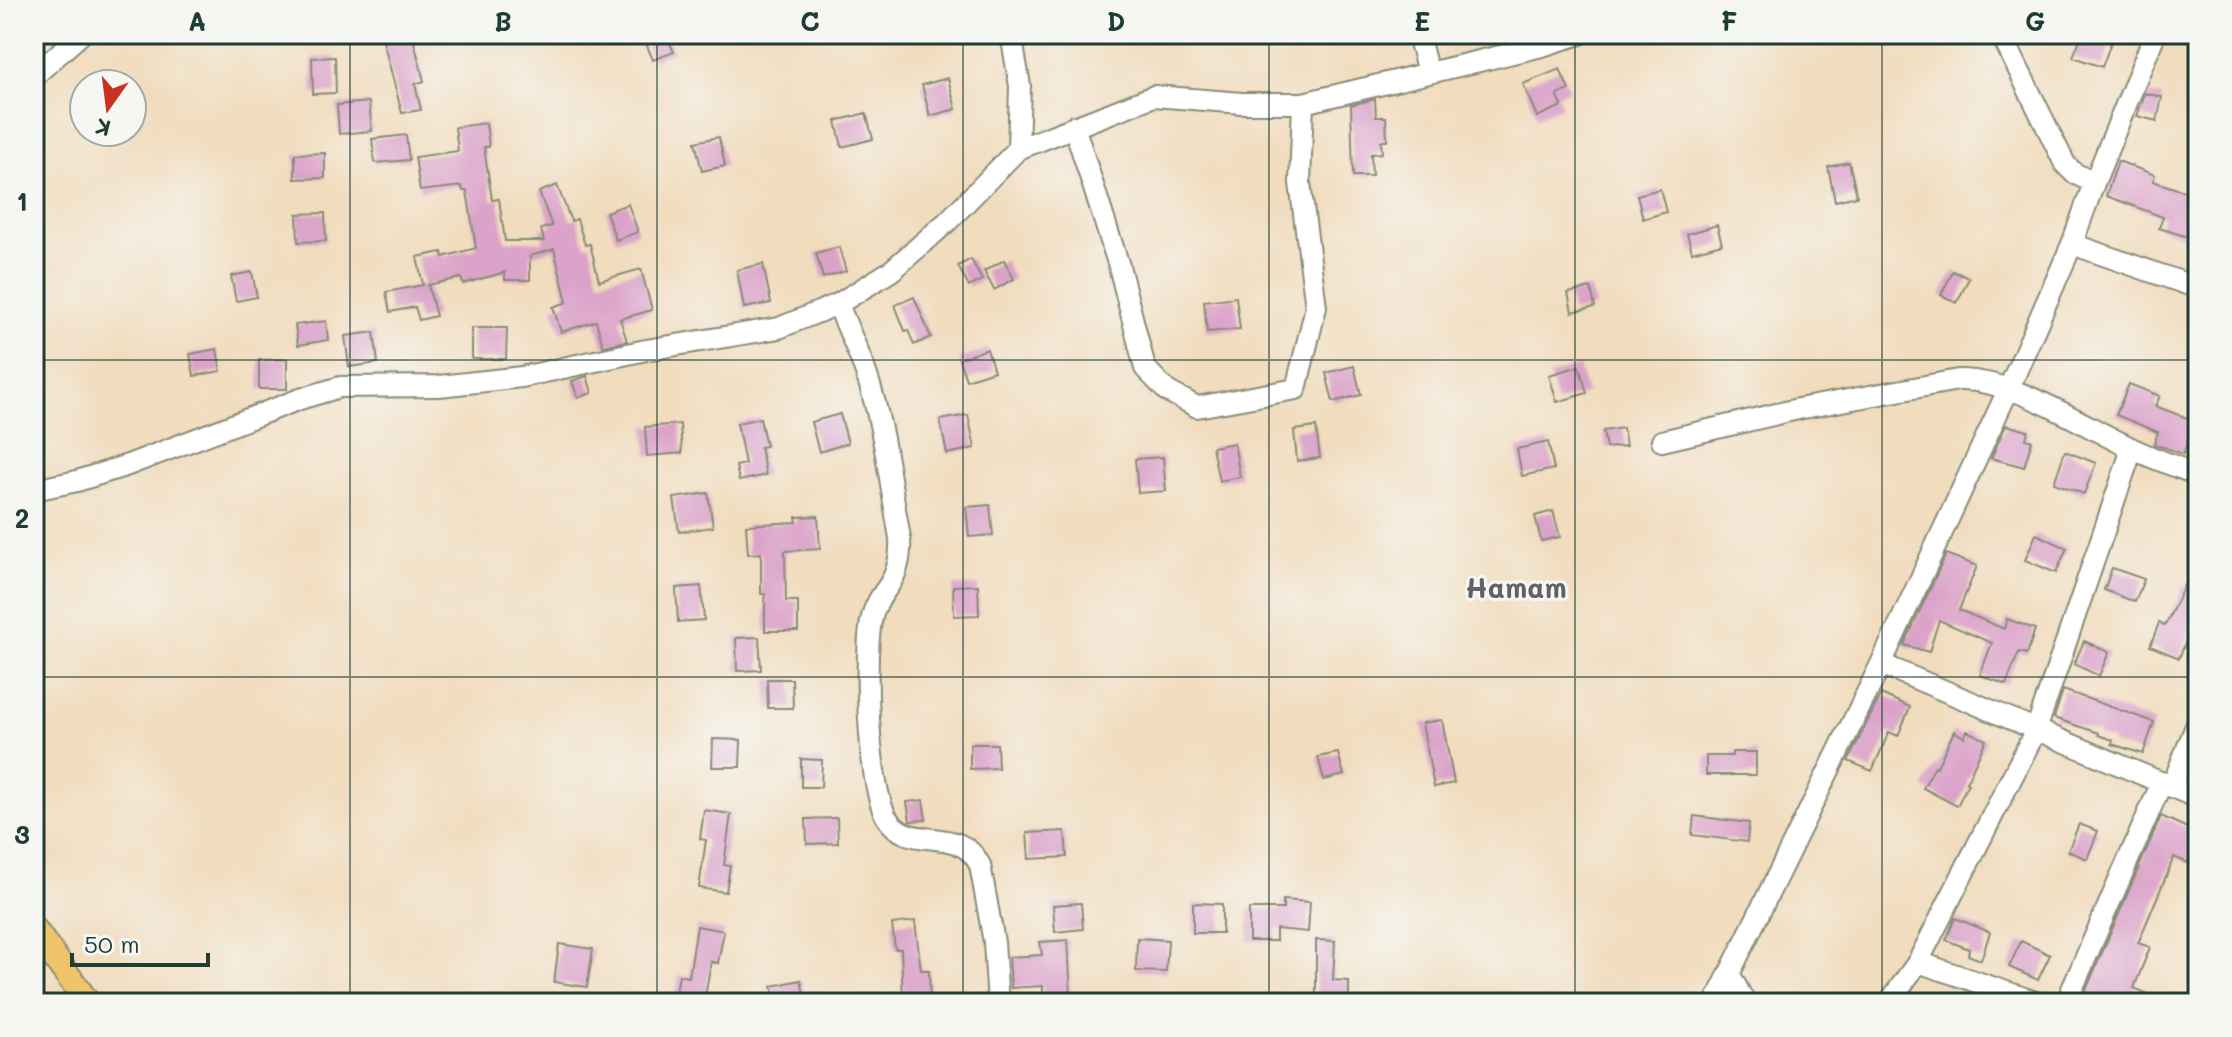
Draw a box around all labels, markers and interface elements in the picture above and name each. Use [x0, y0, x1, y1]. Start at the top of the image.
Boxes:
text: A [188, 4, 206, 38]
text: B [494, 4, 512, 38]
text: C [800, 4, 820, 38]
text: D [1107, 4, 1125, 38]
text: E [1414, 4, 1430, 38]
text: F [1721, 4, 1737, 38]
text: G [2025, 4, 2045, 38]
north arrow [68, 68, 148, 148]
text: K [93, 112, 114, 144]
text: 1 [16, 184, 28, 218]
text: 2 [15, 501, 29, 535]
district label: Hamam [1465, 569, 1567, 605]
text: 3 [14, 817, 30, 851]
scale bar [72, 917, 208, 967]
text: 50 m [84, 928, 140, 959]

